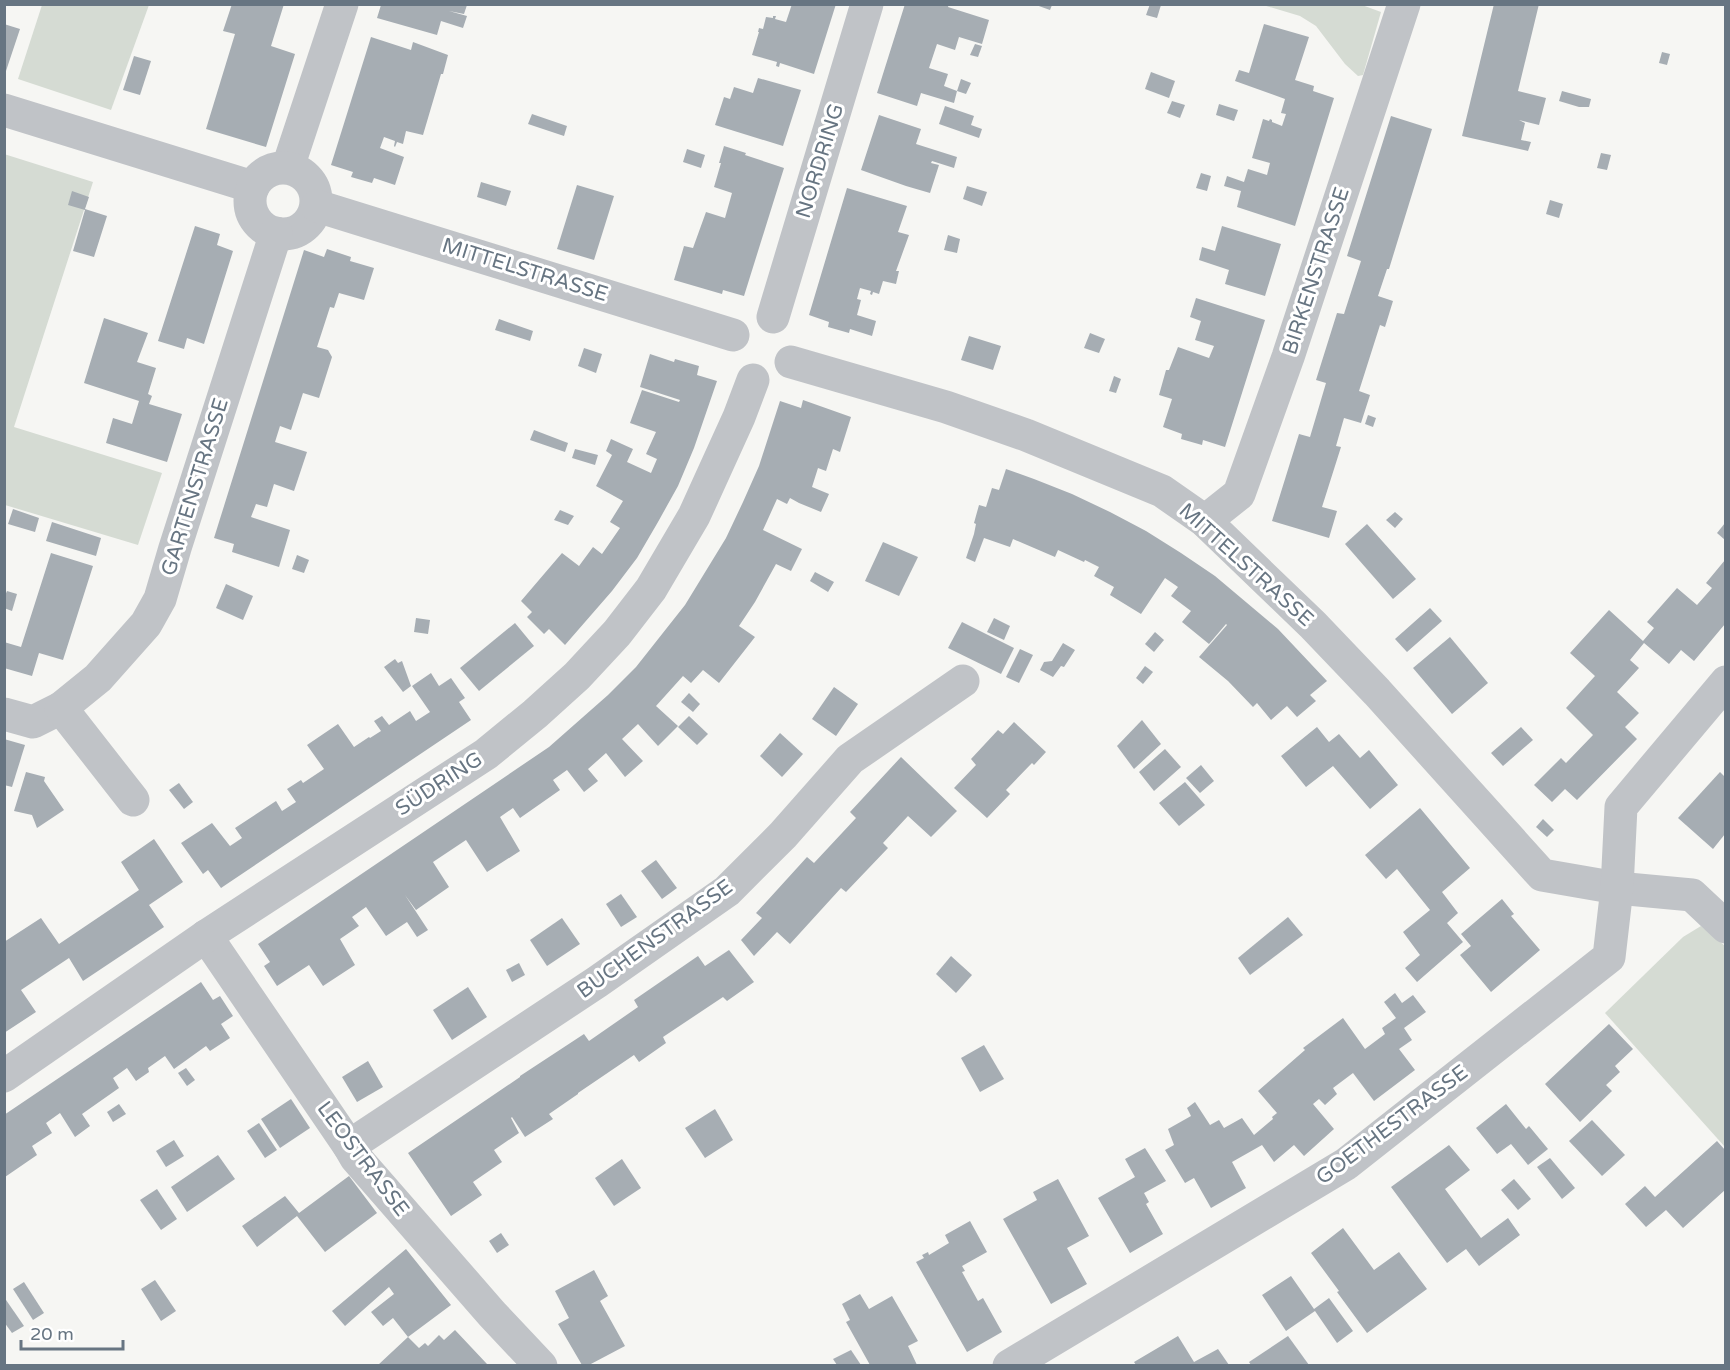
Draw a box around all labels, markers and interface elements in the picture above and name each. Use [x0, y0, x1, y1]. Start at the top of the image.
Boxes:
street label: NORDRING [791, 101, 849, 221]
street label: BIRKENSTRASSE [1277, 184, 1355, 358]
street label: MITTELSTRASSE [439, 233, 611, 307]
street label: GARTENSTRASSE [156, 395, 234, 579]
street label: MITTELSTRASSE [1174, 498, 1318, 632]
street label: SÜDRING [391, 747, 487, 821]
street label: BUCHENSTRASSE [572, 874, 738, 1004]
street label: GOETHESTRASSE [1311, 1060, 1473, 1190]
street label: LEOSTRASSE [312, 1097, 414, 1221]
scale bar [21, 1313, 123, 1351]
text: 20 m [30, 1323, 74, 1345]

